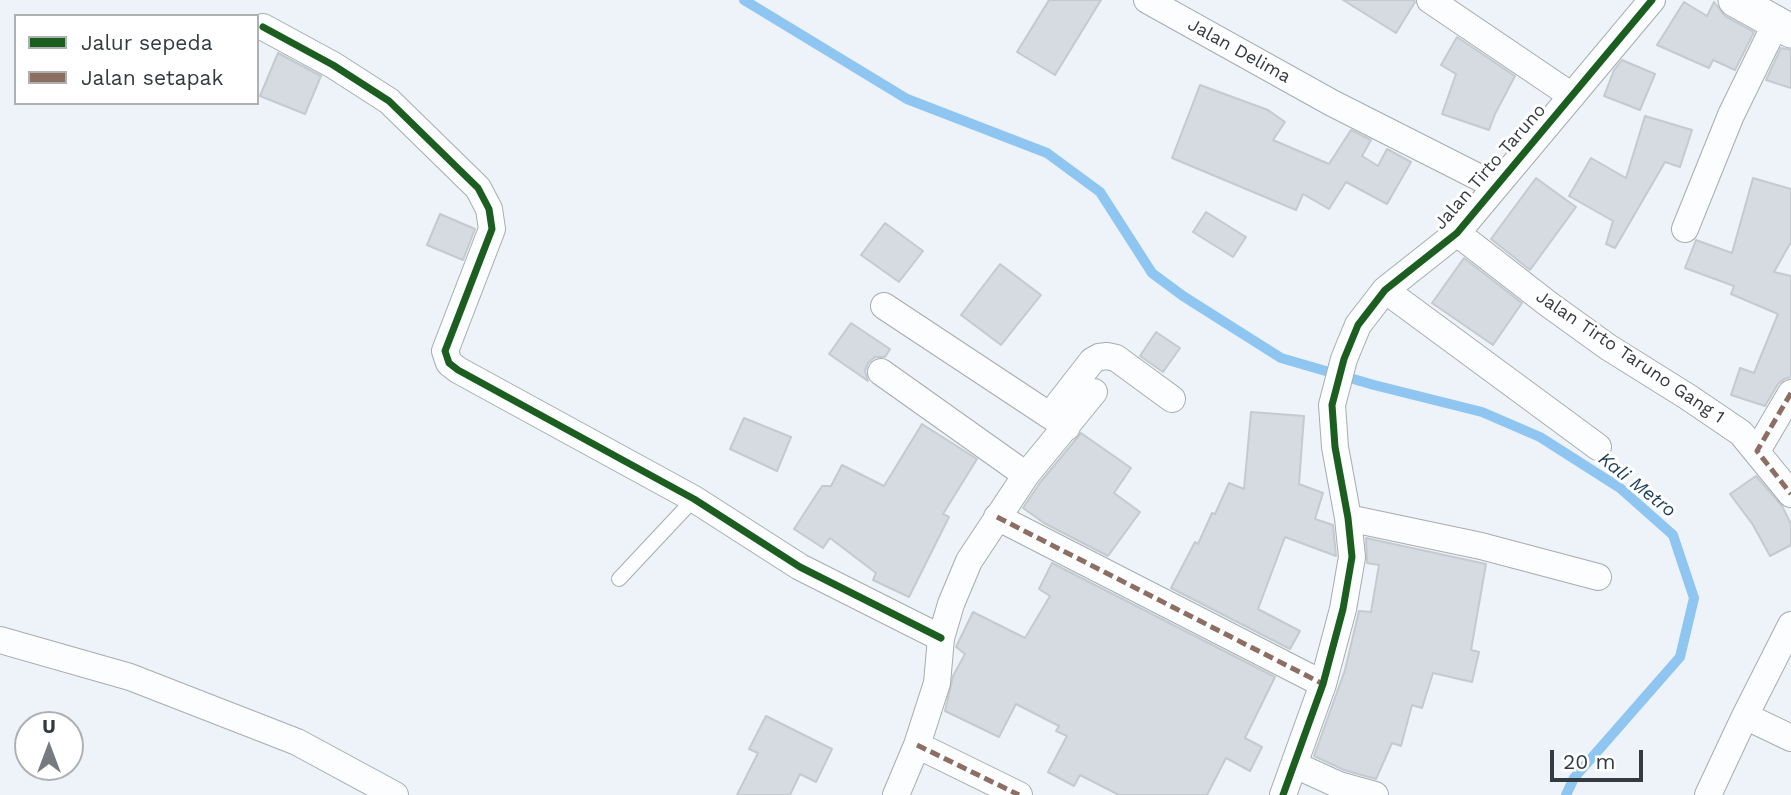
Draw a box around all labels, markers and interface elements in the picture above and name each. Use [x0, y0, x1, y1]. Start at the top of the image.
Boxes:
legend [14, 14, 259, 105]
street label: Jalan Delima [1184, 14, 1294, 88]
text: Jalur sepeda [81, 30, 213, 55]
text: Jalan setapak [81, 65, 223, 90]
street label: Jalan Tirto Taruno [1430, 100, 1550, 234]
street label: Jalan Tirto Taruno Gang 1 [1532, 286, 1728, 428]
water label: Kali Metro [1594, 448, 1680, 522]
north arrow [14, 711, 84, 781]
text: U [42, 715, 56, 738]
scale bar [1553, 736, 1646, 780]
text: 20 m [1563, 749, 1615, 774]

